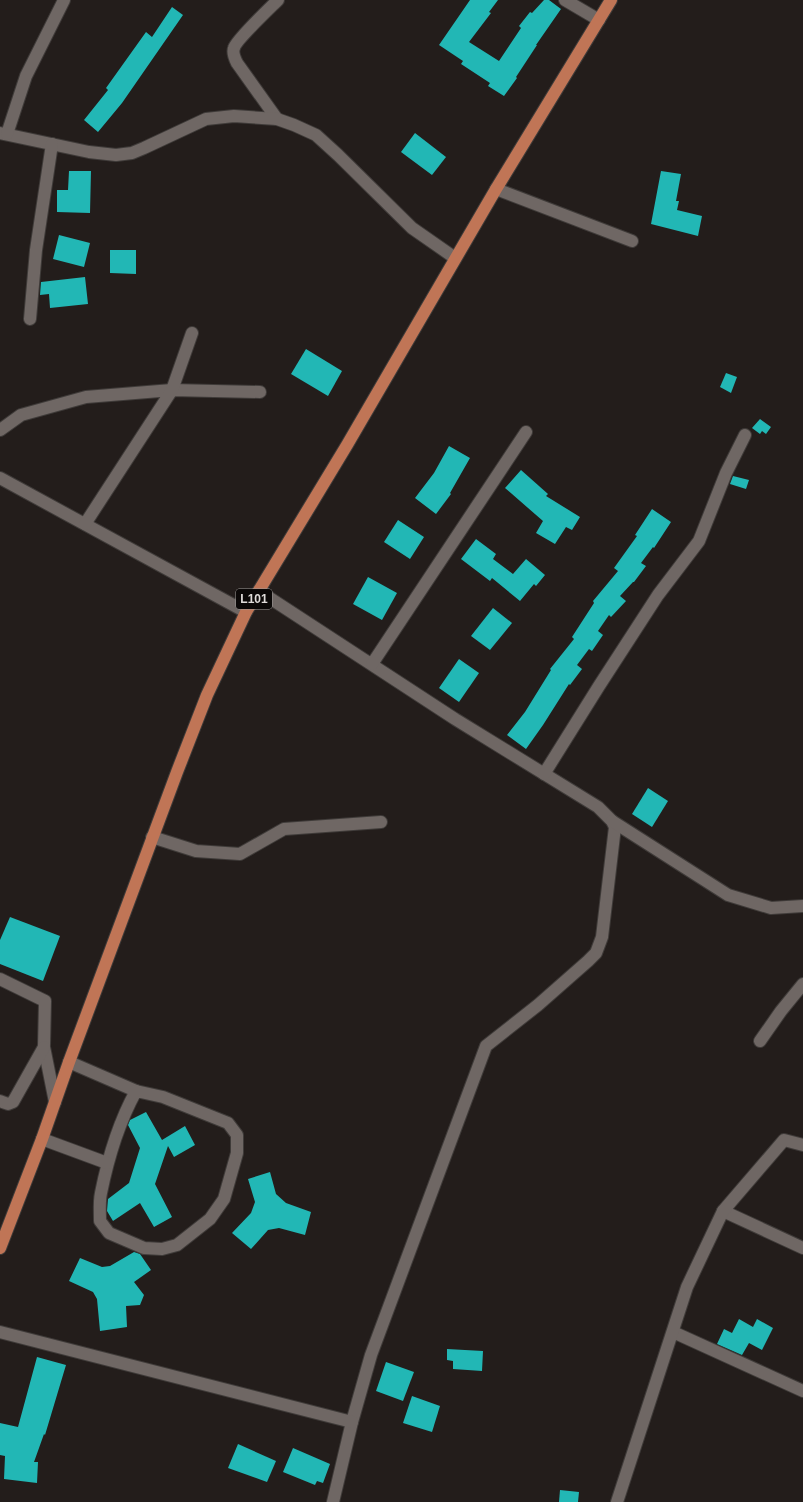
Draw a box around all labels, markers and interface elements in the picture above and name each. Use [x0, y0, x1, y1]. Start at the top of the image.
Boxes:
road number: L101 [236, 589, 272, 609]

